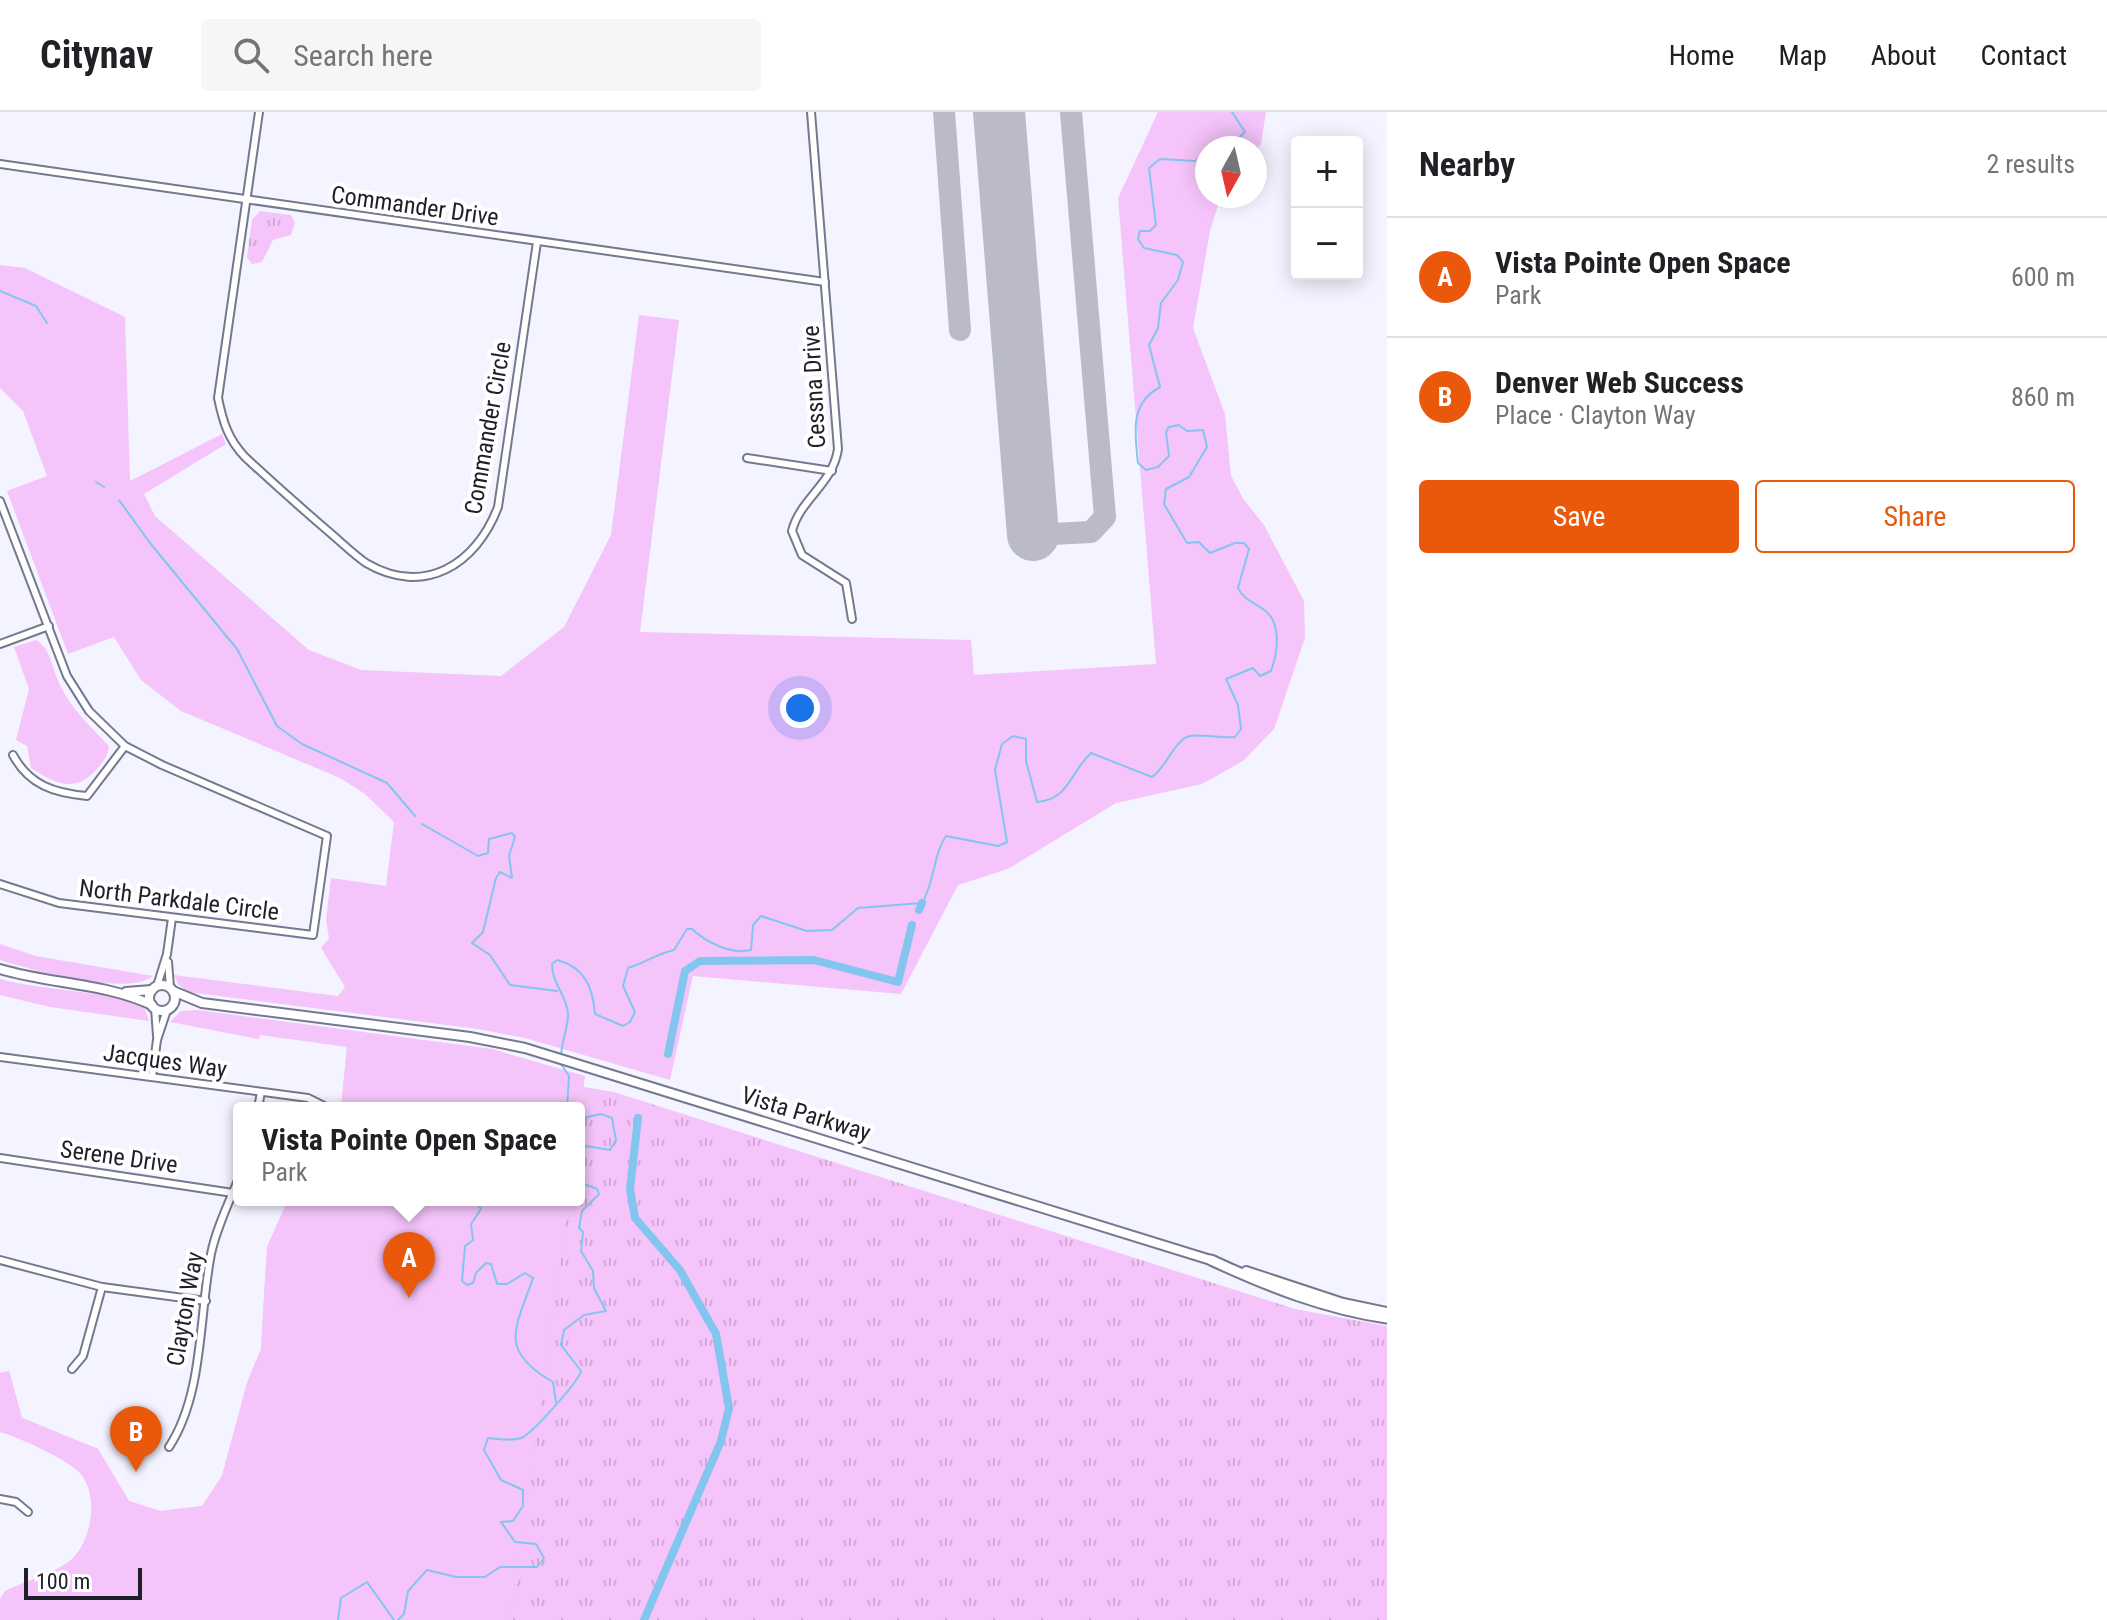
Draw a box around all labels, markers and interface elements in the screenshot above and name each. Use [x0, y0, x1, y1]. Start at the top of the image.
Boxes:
search box [201, 19, 761, 91]
text: Citynav [40, 33, 153, 77]
icon: search [229, 33, 273, 77]
text: Search here [293, 38, 433, 73]
text: Home [1669, 39, 1734, 72]
text: Map [1778, 39, 1827, 72]
text: About [1871, 39, 1937, 72]
text: Contact [1981, 39, 2067, 72]
north arrow [1195, 136, 1267, 208]
map controls [1291, 136, 1363, 280]
button: + [1291, 136, 1363, 208]
text: Nearby [1419, 144, 1515, 184]
text: 2 results [1986, 149, 2075, 179]
street label: Commander Drive [329, 180, 501, 232]
button: − [1291, 208, 1363, 280]
text: Vista Pointe Open Space [1495, 245, 1791, 280]
text: A [1437, 262, 1453, 292]
text: 600 m [2011, 262, 2075, 292]
text: Park [1495, 280, 1541, 310]
street label: Cessna Drive [797, 325, 831, 449]
street label: Commander Circle [459, 339, 517, 517]
text: Denver Web Success [1495, 365, 1744, 400]
text: B [1438, 382, 1452, 412]
text: 860 m [2011, 382, 2075, 412]
text: Place · Clayton Way [1495, 400, 1696, 430]
button: Save [1419, 480, 1739, 553]
button: Share [1755, 480, 2075, 553]
your location [780, 688, 820, 728]
street label: North Parkdale Circle [77, 874, 281, 926]
street label: Jacques Way [101, 1038, 229, 1084]
street label: Vista Parkway [738, 1081, 874, 1147]
popup [233, 1102, 585, 1206]
text: Vista Pointe Open Space [261, 1122, 557, 1157]
street label: Serene Drive [58, 1135, 180, 1179]
text: Park [261, 1157, 308, 1187]
pin: A [383, 1232, 435, 1298]
street label: Clayton Way [161, 1250, 209, 1368]
pin: B [110, 1406, 162, 1472]
scale bar [24, 1564, 142, 1600]
text: 100 m [36, 1569, 90, 1594]

